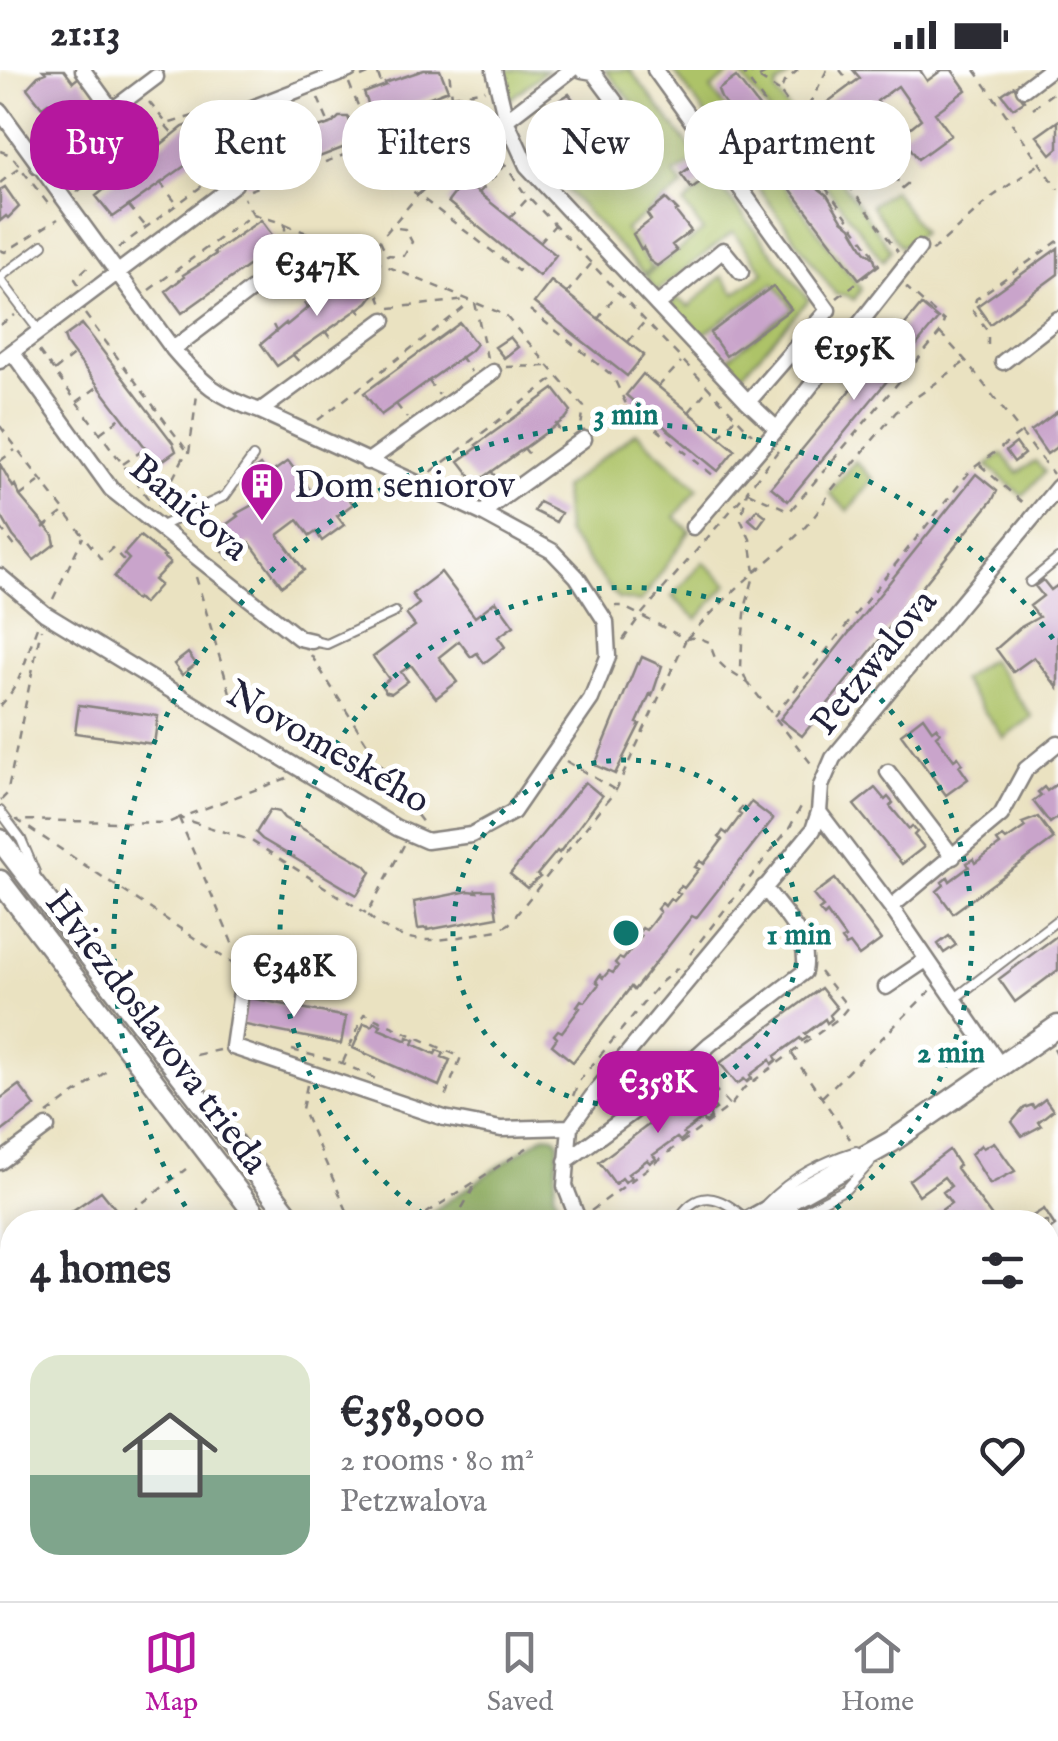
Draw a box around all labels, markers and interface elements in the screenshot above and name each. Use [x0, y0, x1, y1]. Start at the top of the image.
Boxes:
text: 21:13 [50, 11, 120, 59]
chip: Buy [30, 100, 159, 190]
chip: Rent [179, 100, 322, 190]
chip: Filters [342, 100, 506, 190]
chip: New [526, 100, 664, 190]
chip: Apartment [684, 100, 911, 190]
pin: €347K [247, 234, 387, 319]
text: €347K [275, 246, 359, 287]
pin: €195K [784, 318, 924, 403]
text: €195K [814, 330, 894, 371]
text: 3 min [594, 397, 658, 435]
street label: Baničova [118, 445, 258, 574]
building icon: Dom seniorov [239, 461, 285, 522]
place label: Dom seniorov [294, 463, 516, 511]
street label: Petzwalova [802, 580, 949, 746]
street label: Novomeského [217, 671, 438, 826]
street label: Hviezdoslavova trieda [33, 881, 278, 1185]
centre of rings [608, 915, 644, 951]
text: 1 min [767, 917, 831, 955]
pin: €348K [224, 935, 364, 1020]
text: €348K [253, 947, 335, 988]
text: 2 min [917, 1035, 985, 1073]
pin: €358K [588, 1051, 728, 1136]
text: €358K [619, 1063, 697, 1104]
icon: filters [975, 1243, 1030, 1298]
text: 4 homes [30, 1244, 171, 1297]
text: €358,000 [340, 1388, 485, 1441]
icon: home [110, 1395, 230, 1515]
icon: heart [975, 1428, 1030, 1483]
text: 2 rooms · 80 m² [340, 1441, 534, 1482]
text: Petzwalova [340, 1482, 487, 1523]
tab: Map [144, 1625, 199, 1720]
tab: Saved [487, 1625, 553, 1720]
tab: Home [841, 1625, 914, 1720]

